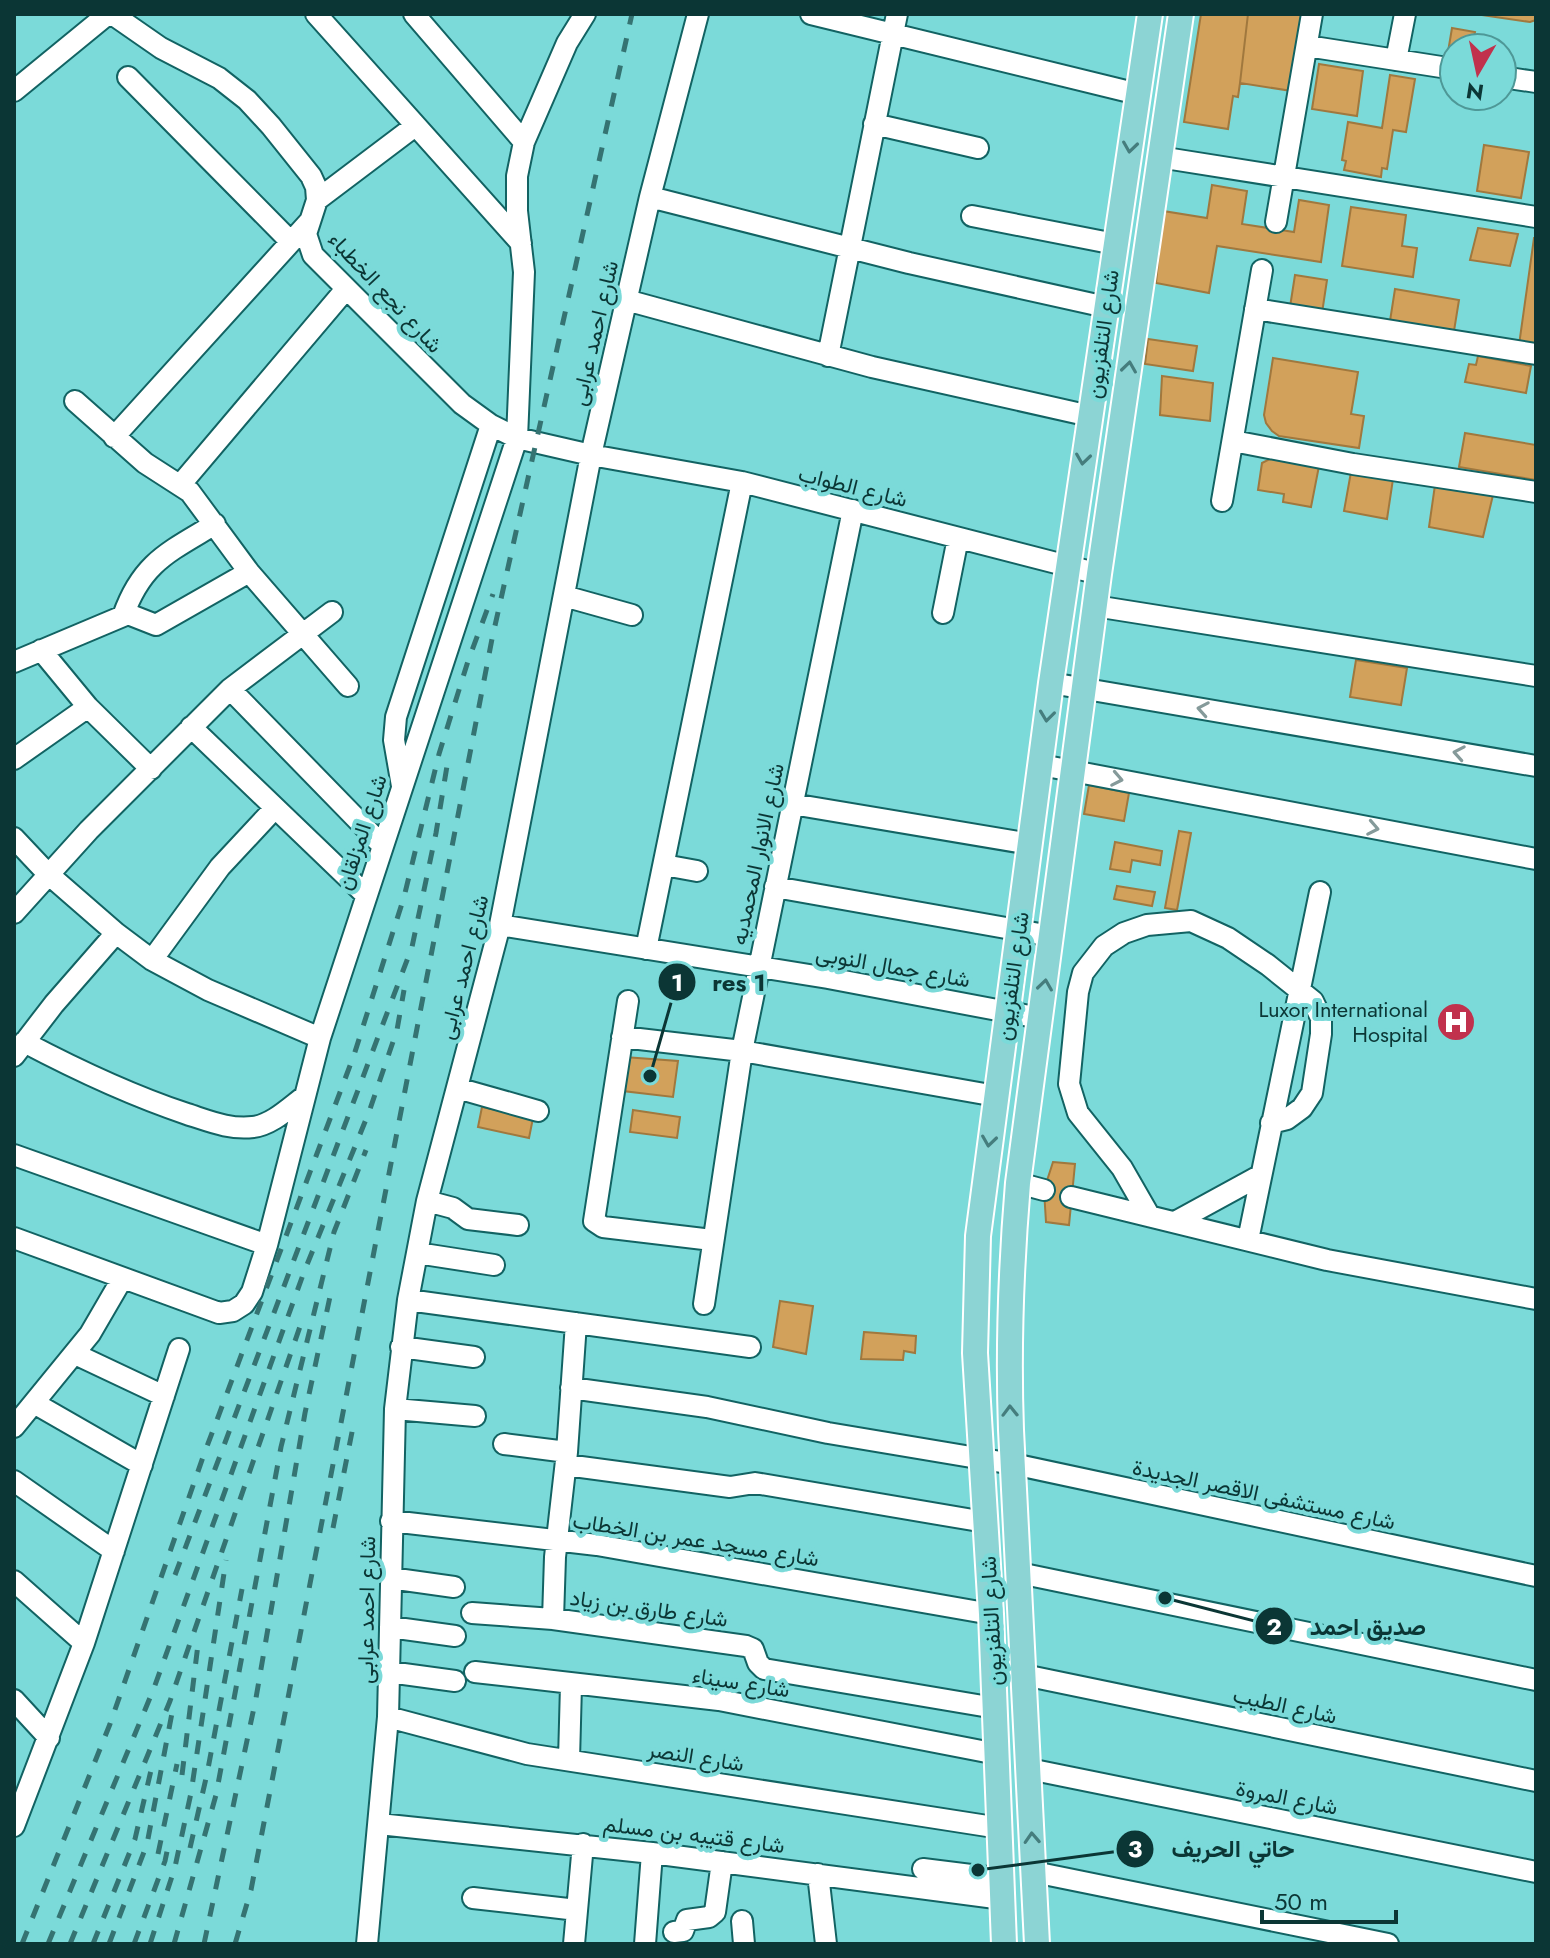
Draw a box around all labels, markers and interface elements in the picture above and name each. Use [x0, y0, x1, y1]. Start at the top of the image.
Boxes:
north arrow [1438, 32, 1518, 112]
text: N [1464, 75, 1486, 109]
one-way arrow [1122, 140, 1139, 153]
street label: شارع نجع الخطباء [321, 224, 451, 360]
street label: شارع احمد عرابى [562, 257, 626, 409]
street label: شارع التلفزيون [1077, 267, 1127, 401]
one-way arrow [1120, 360, 1137, 373]
one-way arrow [1075, 452, 1092, 466]
street label: شارع الطواب [795, 457, 911, 515]
one-way arrow [1196, 701, 1210, 718]
one-way arrow [1039, 710, 1056, 723]
one-way arrow [1452, 746, 1466, 763]
street label: شارع الانوار المحمديه [722, 760, 792, 948]
street label: شارع المزلقان [327, 770, 395, 894]
one-way arrow [1110, 770, 1124, 787]
one-way arrow [1366, 818, 1379, 835]
street label: شارع احمد عرابى [430, 891, 496, 1043]
street label: شارع التلفزيون [987, 909, 1037, 1043]
street label: شارع جمال النوبى [813, 937, 973, 995]
callout: res 1 [657, 958, 782, 1006]
text: 1 [671, 965, 683, 1000]
text: res 1 [712, 965, 766, 1000]
one-way arrow [1036, 978, 1053, 992]
place label: Luxor International Hospital [1258, 993, 1428, 1050]
hospital icon: Luxor International Hospital [1435, 1001, 1477, 1043]
one-way arrow [981, 1134, 998, 1147]
one-way arrow [1001, 1404, 1019, 1417]
street label: شارع مستشفى الاقصر الجديدة [1130, 1450, 1398, 1538]
street label: شارع مسجد عمر بن الخطاب [571, 1504, 821, 1574]
street label: شارع احمد عرابى [349, 1536, 383, 1684]
street label: شارع التلفزيون [972, 1555, 1010, 1687]
street label: شارع طارق بن زياد [568, 1581, 730, 1635]
callout: صديق احمد [1254, 1602, 1442, 1650]
text: 2 [1266, 1609, 1282, 1644]
text: صديق احمد [1310, 1609, 1426, 1644]
street label: شارع سيناء [690, 1659, 792, 1705]
street label: شارع الطيب [1230, 1678, 1340, 1732]
street label: شارع النصر [645, 1732, 746, 1779]
street label: شارع المروة [1233, 1771, 1341, 1823]
street label: شارع قتيبه بن مسلم [601, 1807, 787, 1861]
callout: حاتي الحريف [1115, 1825, 1310, 1873]
one-way arrow [1024, 1831, 1041, 1844]
text: 3 [1128, 1831, 1143, 1866]
text: حاتي الحريف [1171, 1831, 1295, 1869]
scale bar [1262, 1874, 1396, 1924]
text: 50 m [1274, 1884, 1328, 1919]

